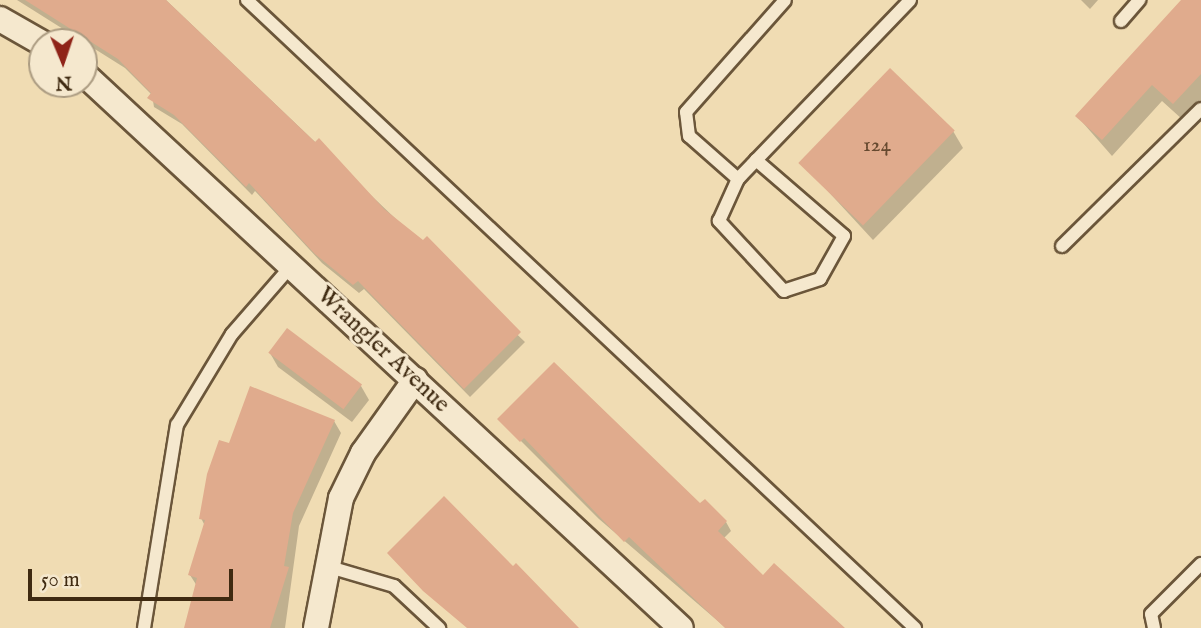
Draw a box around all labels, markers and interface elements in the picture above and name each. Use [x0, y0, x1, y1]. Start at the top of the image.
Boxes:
north arrow [28, 28, 98, 98]
text: N [55, 70, 72, 94]
house number: 124 [863, 133, 891, 159]
street label: Wrangler Avenue [310, 281, 456, 419]
scale bar [32, 554, 236, 598]
text: 50 m [41, 567, 80, 594]

